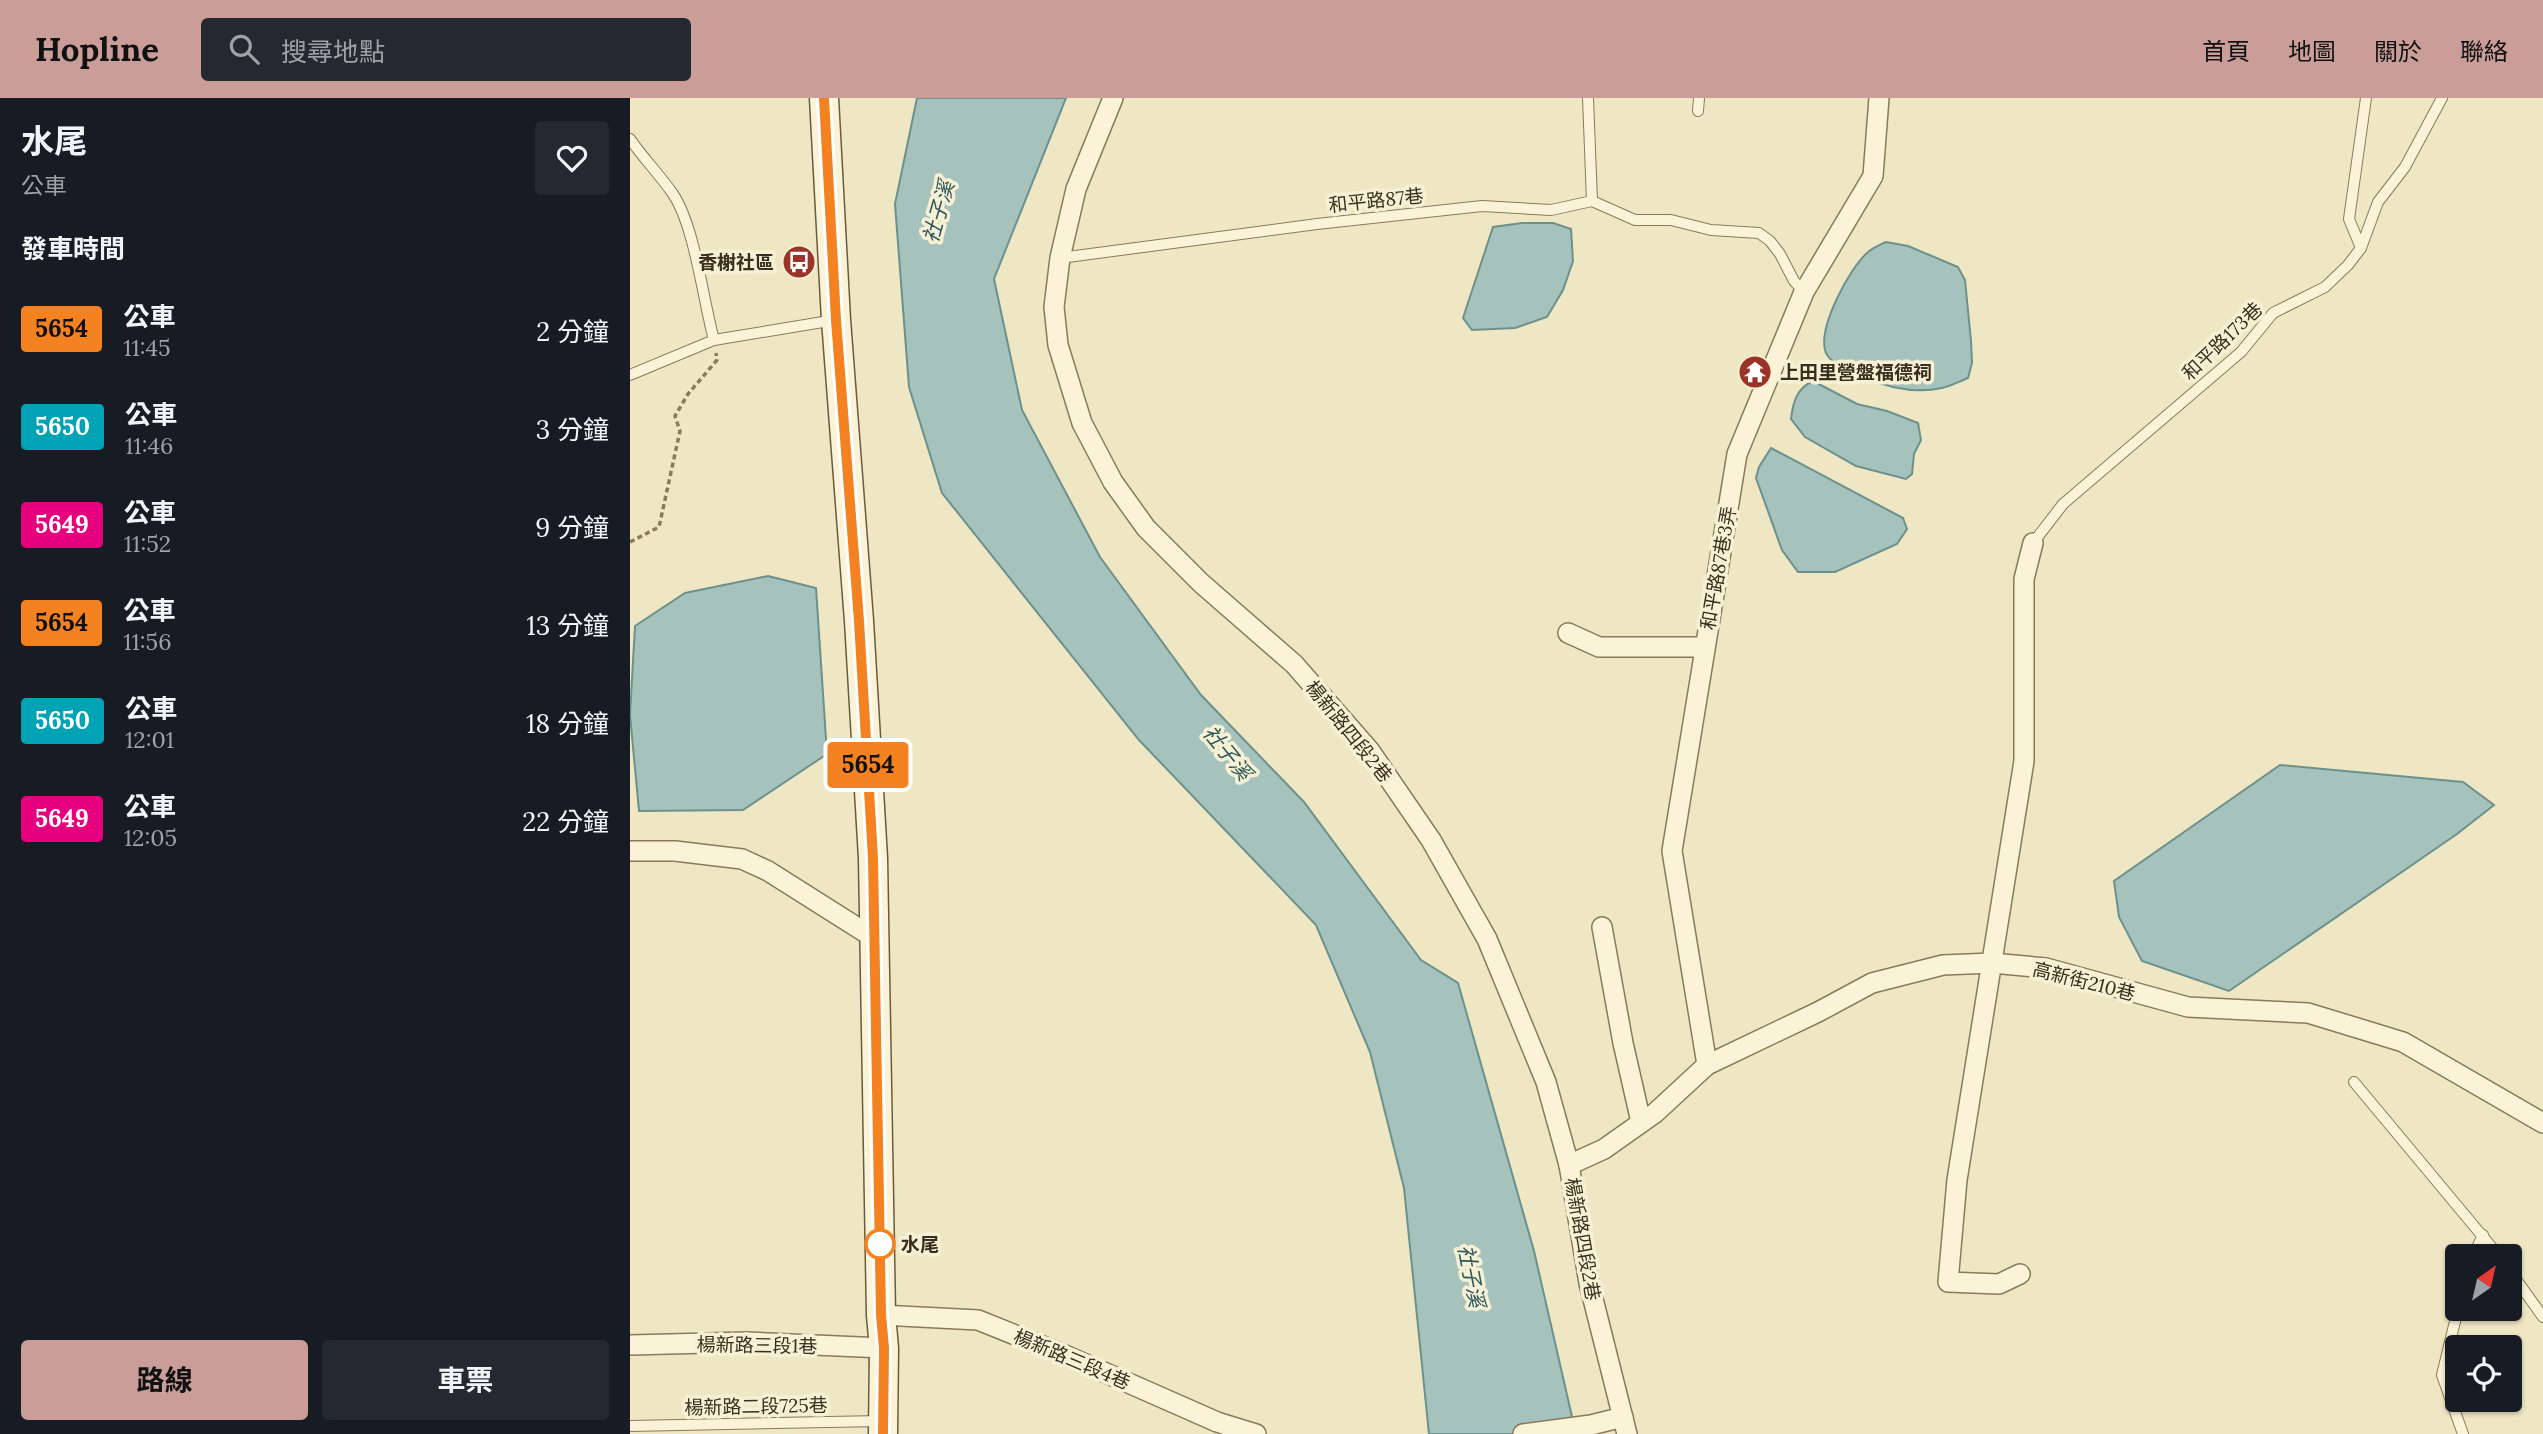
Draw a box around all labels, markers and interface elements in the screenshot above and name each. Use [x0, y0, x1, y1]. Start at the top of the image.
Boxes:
search box [201, 18, 691, 81]
text: Hopline [35, 28, 159, 70]
icon: search [225, 30, 263, 68]
text: 搜尋地點 [281, 35, 385, 68]
text: 首頁 [2202, 36, 2250, 67]
text: 地圖 [2288, 36, 2336, 67]
text: 關於 [2374, 36, 2422, 67]
text: 聯絡 [2460, 36, 2508, 67]
text: 水尾 [21, 120, 87, 162]
button: heart [535, 121, 609, 195]
text: 公車 [21, 171, 67, 200]
water label: 社子溪 [917, 175, 961, 246]
street label: 和平路87巷 [1327, 183, 1425, 217]
text: 發車時間 [21, 232, 125, 265]
bus stop icon: 香榭社區 [780, 243, 818, 281]
place label: 香榭社區 [698, 250, 774, 274]
street label: 和平路173巷 [2177, 297, 2267, 385]
text: 公車 [123, 300, 175, 333]
text: 5654 [35, 313, 88, 344]
text: 2 分鐘 [536, 315, 609, 348]
text: 11:45 [123, 333, 171, 362]
temple icon: 上田里營盤福德祠 [1736, 353, 1774, 391]
place label: 上田里營盤福德祠 [1780, 360, 1932, 384]
text: 公車 [125, 398, 177, 431]
text: 5650 [35, 411, 90, 442]
text: 3 分鐘 [536, 413, 609, 446]
text: 11:46 [125, 431, 173, 460]
text: 公車 [124, 496, 176, 529]
street label: 和平路87巷3弄 [1695, 504, 1741, 632]
text: 5649 [35, 509, 89, 540]
text: 9 分鐘 [535, 511, 609, 544]
text: 11:52 [124, 529, 171, 558]
text: 公車 [123, 594, 175, 627]
text: 5654 [35, 607, 88, 638]
text: 13 分鐘 [526, 609, 609, 642]
text: 11:56 [123, 627, 171, 656]
street label: 楊新路四段2巷 [1301, 675, 1397, 787]
text: 公車 [125, 692, 177, 725]
text: 5650 [35, 705, 90, 736]
text: 18 分鐘 [526, 707, 609, 740]
water label: 社子溪 [1197, 720, 1260, 788]
text: 12:01 [125, 725, 174, 754]
line badge: 5654 [819, 742, 917, 788]
text: 5654 [841, 749, 895, 780]
text: 公車 [124, 790, 176, 823]
text: 5649 [35, 803, 89, 834]
text: 22 分鐘 [522, 805, 609, 838]
text: 12:05 [124, 823, 177, 852]
street label: 高新街210巷 [2030, 957, 2138, 1005]
street label: 楊新路四段2巷 [1560, 1176, 1606, 1302]
marker: 水尾 [865, 1229, 895, 1259]
place label: 水尾 [901, 1232, 939, 1256]
water label: 社子溪 [1452, 1242, 1491, 1312]
north arrow [2445, 1244, 2522, 1321]
map controls [2445, 1244, 2522, 1412]
street label: 楊新路三段4巷 [1010, 1324, 1134, 1394]
street label: 楊新路三段1巷 [696, 1332, 818, 1358]
button: locate [2445, 1335, 2522, 1412]
button: 路線 [21, 1340, 308, 1420]
button: 車票 [322, 1340, 609, 1420]
street label: 楊新路二段725巷 [684, 1393, 828, 1419]

